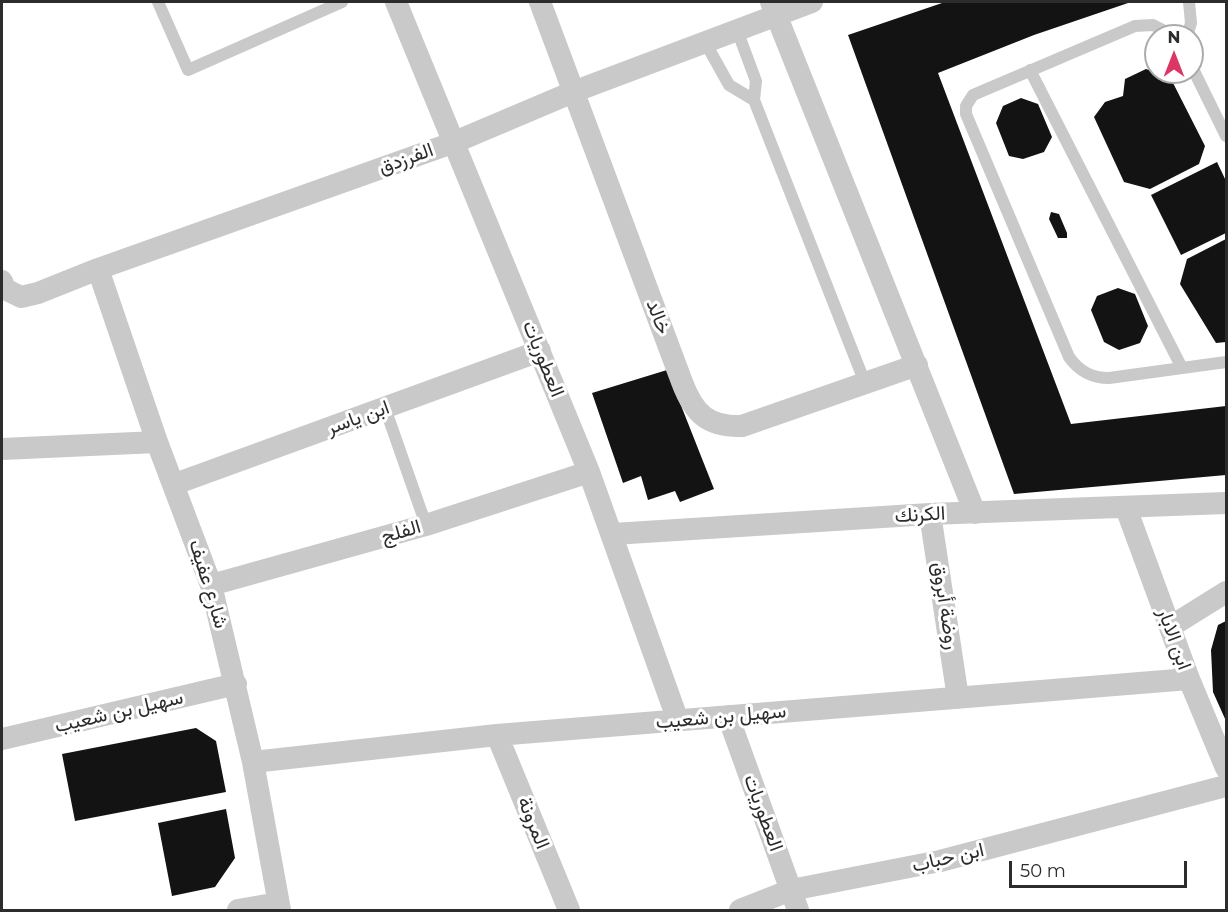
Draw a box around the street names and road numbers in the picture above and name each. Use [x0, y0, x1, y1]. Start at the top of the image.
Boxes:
street label: الفرزدق [375, 138, 437, 180]
street label: خالد [641, 296, 675, 338]
street label: العطوريات [517, 317, 569, 401]
street label: ابن ياسر [323, 396, 393, 440]
street label: الكرنك [894, 502, 946, 528]
street label: الفلج [378, 515, 424, 549]
street label: شارع عفيف [183, 537, 233, 631]
street label: روضة أبروق [926, 560, 964, 652]
street label: ابن الابار [1152, 605, 1196, 673]
street label: سهيل بن شعيب [53, 686, 185, 738]
street label: سهيل بن شعيب [655, 699, 787, 735]
street label: العطوريات [738, 771, 788, 855]
street label: المرونة [512, 793, 554, 853]
street label: ابن حباب [910, 838, 986, 878]

